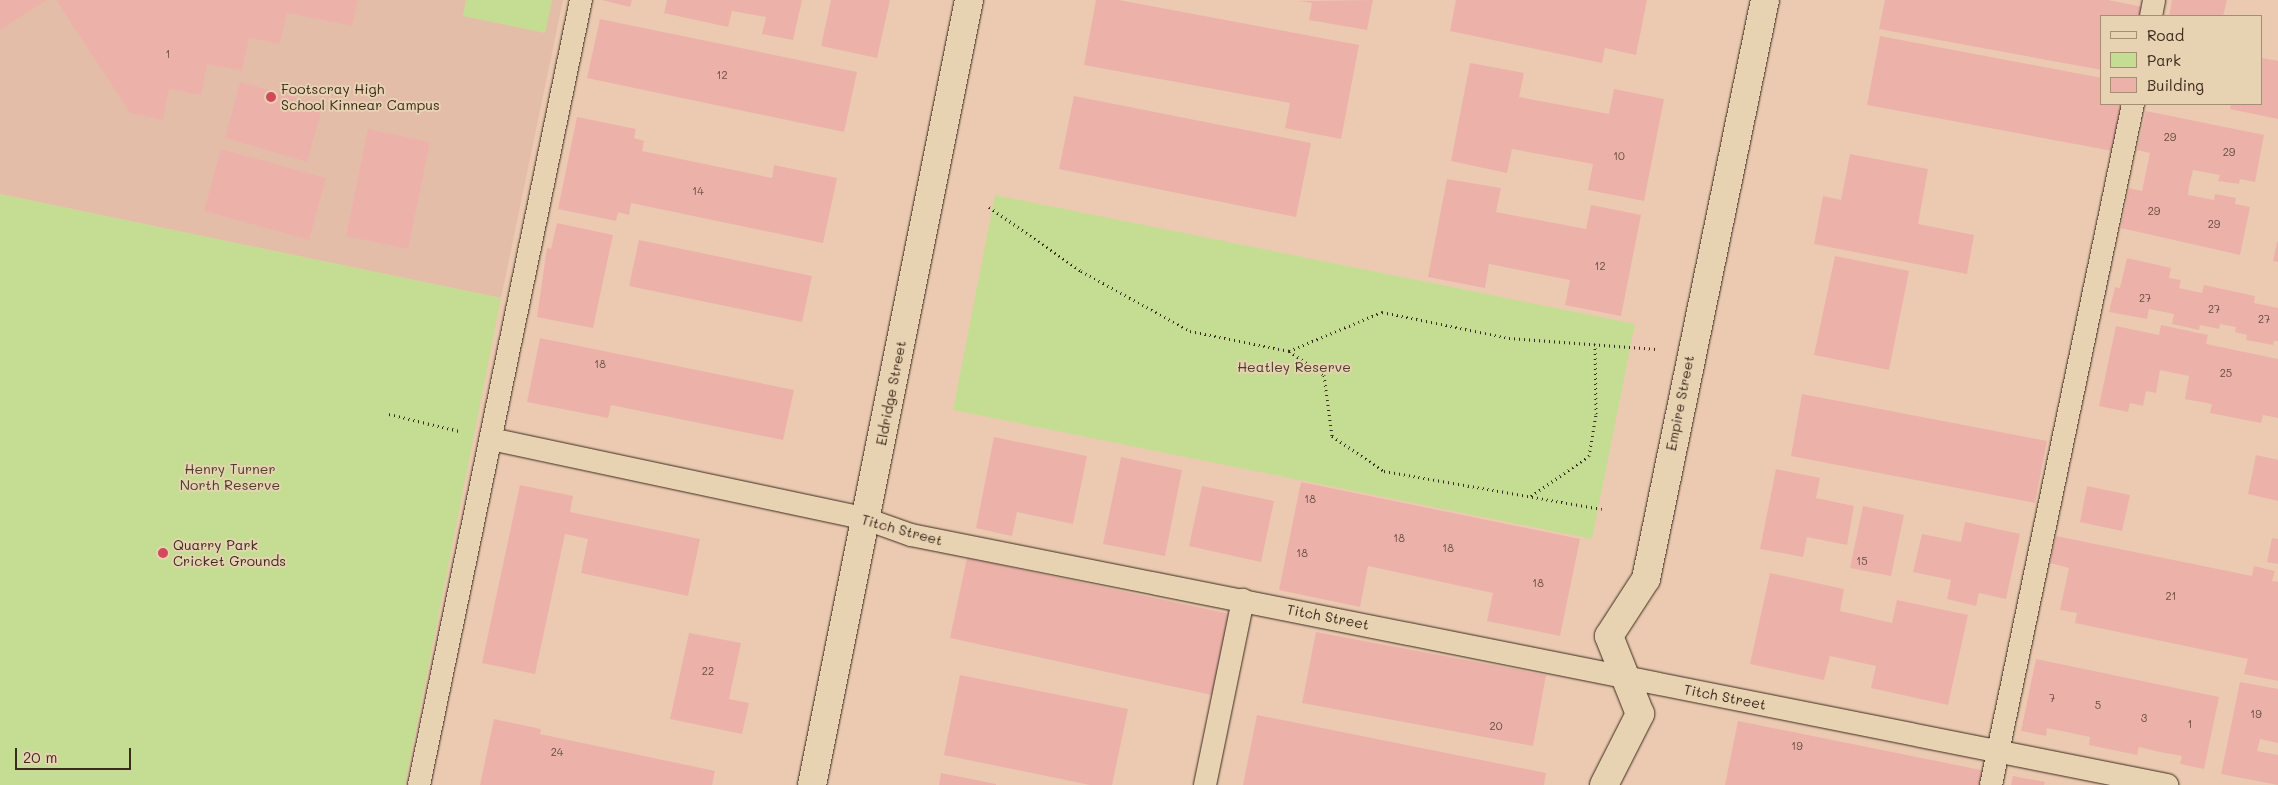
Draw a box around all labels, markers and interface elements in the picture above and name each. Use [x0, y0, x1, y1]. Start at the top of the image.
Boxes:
legend [2100, 15, 2263, 105]
text: Road [2147, 25, 2184, 45]
house number: 1 [166, 47, 170, 61]
text: Park [2147, 50, 2181, 70]
house number: 12 [716, 68, 728, 82]
text: Building [2147, 75, 2204, 95]
place label: Footscray High School Kinnear Campus [281, 81, 440, 114]
marker: Footscray High School Kinnear Campus [265, 91, 277, 103]
house number: 29 [2164, 130, 2176, 144]
house number: 29 [2223, 145, 2235, 159]
house number: 10 [1613, 149, 1625, 163]
house number: 14 [692, 184, 704, 198]
house number: 29 [2148, 204, 2160, 218]
house number: 29 [2208, 217, 2220, 231]
house number: 12 [1594, 259, 1606, 273]
house number: 27 [2139, 291, 2151, 305]
house number: 27 [2208, 302, 2220, 316]
house number: 27 [2258, 312, 2270, 326]
street label: Eldridge Street [873, 339, 909, 447]
street label: Empire Street [1663, 354, 1697, 452]
house number: 18 [594, 357, 606, 371]
park label: Heatley Reserve [1237, 359, 1351, 375]
house number: 25 [2220, 366, 2232, 380]
park label: Henry Turner North Reserve [180, 461, 280, 494]
house number: 18 [1304, 492, 1316, 506]
street label: Titch Street [860, 511, 944, 549]
house number: 18 [1393, 531, 1405, 545]
place label: Quarry Park Cricket Grounds [173, 537, 286, 570]
house number: 18 [1442, 541, 1454, 555]
house number: 18 [1296, 546, 1308, 560]
marker: Quarry Park Cricket Grounds [157, 547, 169, 559]
house number: 15 [1856, 554, 1868, 568]
house number: 18 [1532, 576, 1544, 590]
house number: 21 [2165, 589, 2177, 603]
street label: Titch Street [1285, 601, 1371, 633]
house number: 22 [702, 664, 714, 678]
street label: Titch Street [1682, 681, 1768, 713]
house number: 7 [2049, 691, 2055, 705]
house number: 5 [2095, 698, 2101, 712]
house number: 19 [2250, 707, 2262, 721]
house number: 3 [2141, 711, 2147, 725]
house number: 1 [2188, 717, 2192, 731]
house number: 20 [1490, 719, 1502, 733]
scale bar [18, 738, 134, 770]
house number: 19 [1791, 739, 1803, 753]
house number: 24 [551, 745, 563, 759]
text: 20 m [23, 747, 57, 767]

